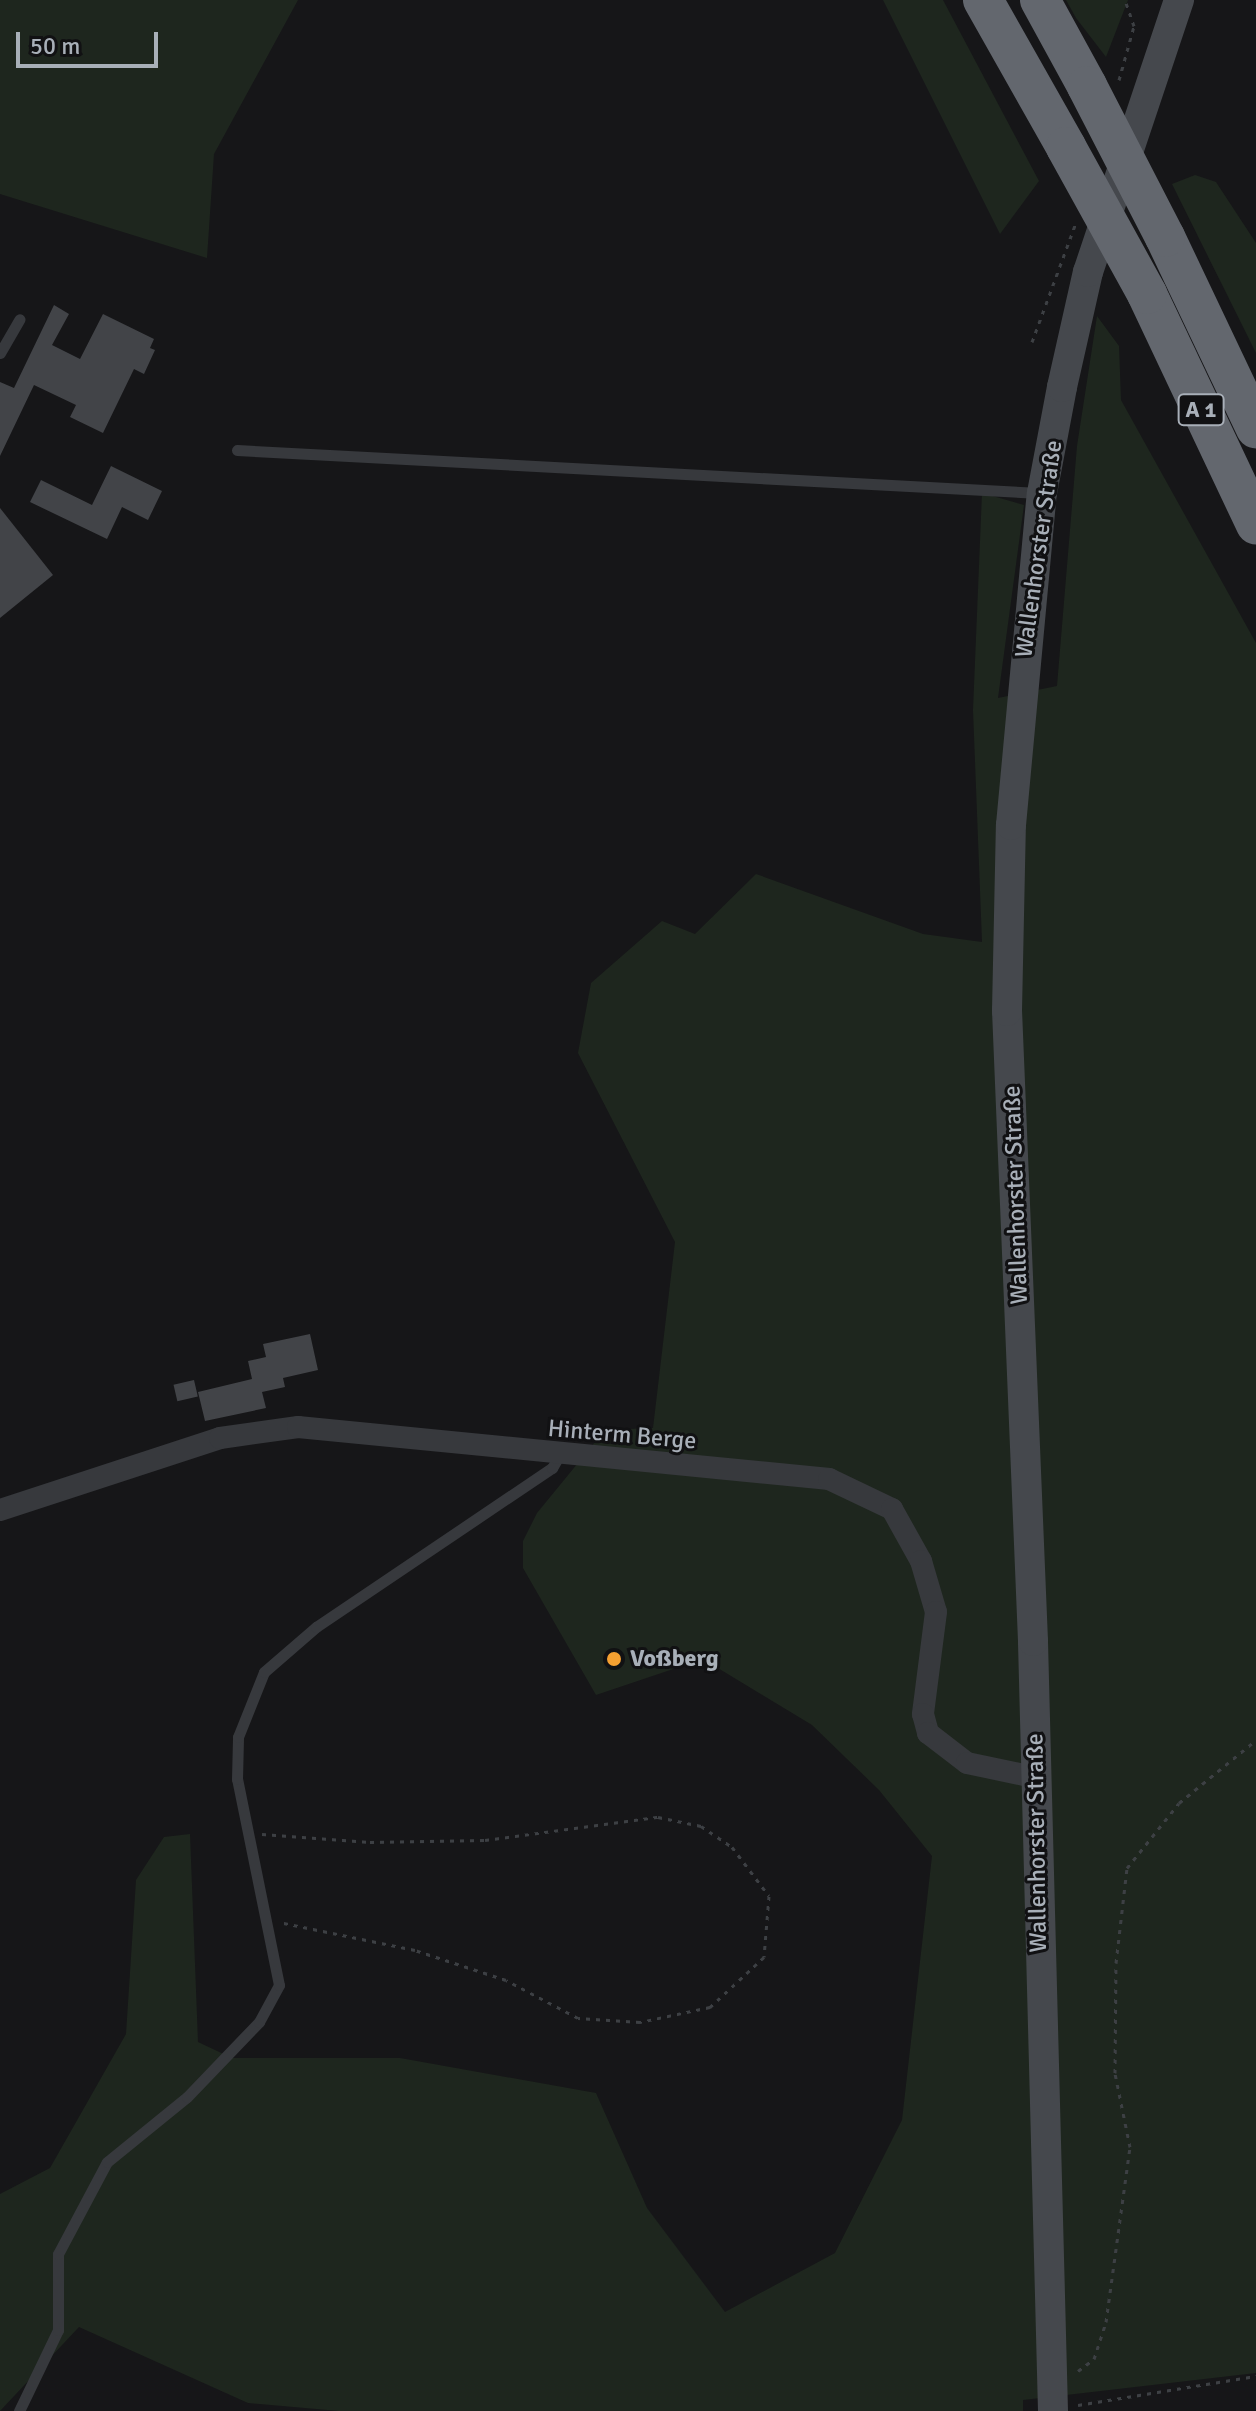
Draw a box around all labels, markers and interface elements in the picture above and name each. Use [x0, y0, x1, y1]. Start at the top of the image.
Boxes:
scale bar [20, 16, 162, 66]
text: 50 m [30, 31, 80, 61]
road number: A 1 [1177, 392, 1225, 428]
street label: Wallenhorster Straße [1009, 438, 1069, 660]
street label: Wallenhorster Straße [998, 1085, 1034, 1305]
street label: Hinterm Berge [547, 1414, 697, 1456]
place label: Voßberg [630, 1645, 719, 1673]
marker: Voßberg [605, 1650, 623, 1668]
street label: Wallenhorster Straße [1021, 1733, 1053, 1953]

